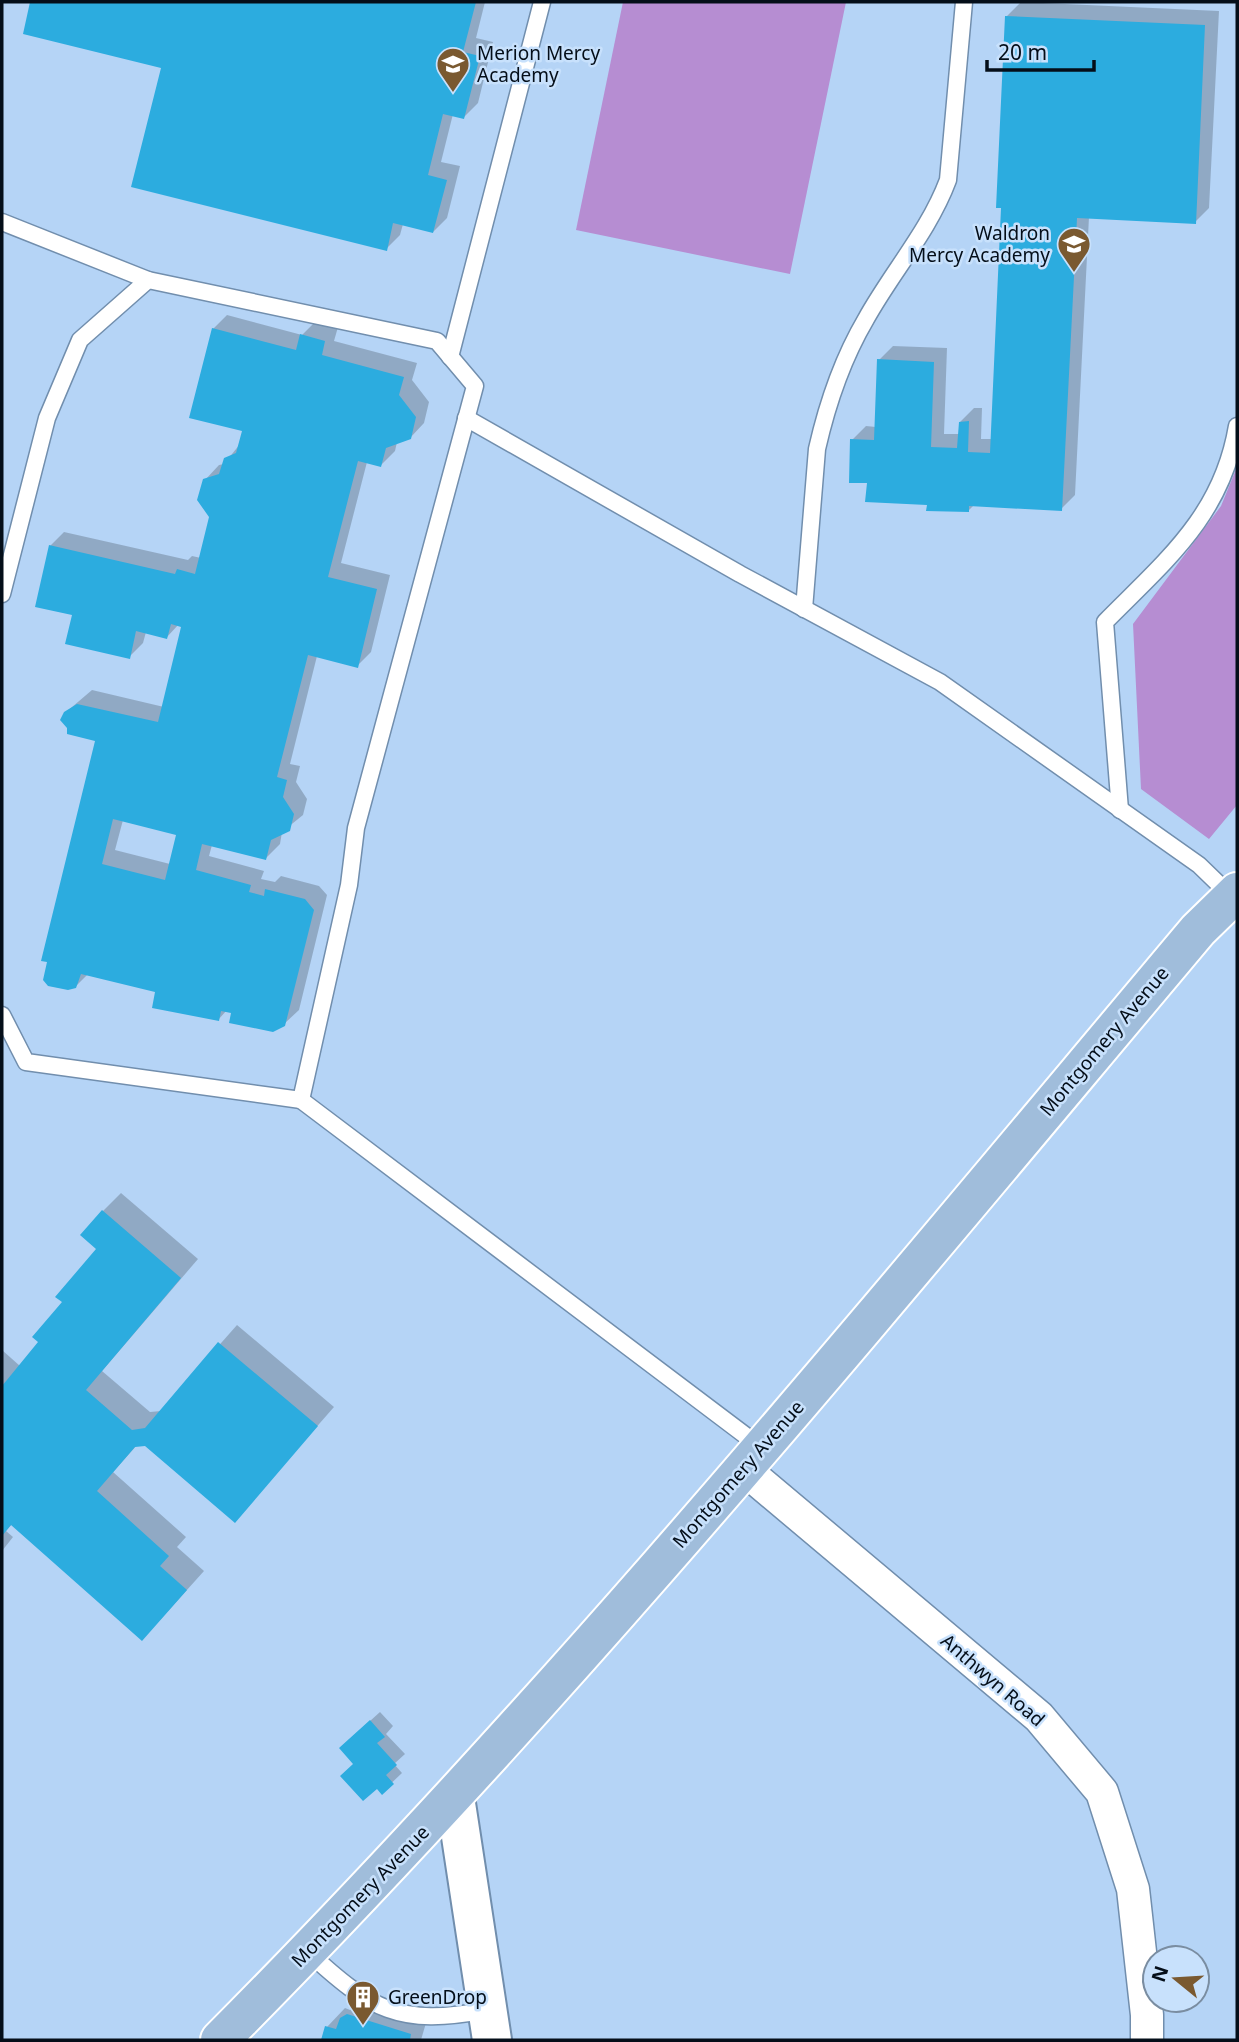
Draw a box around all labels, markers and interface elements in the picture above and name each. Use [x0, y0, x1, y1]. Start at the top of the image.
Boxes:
scale bar [987, 28, 1094, 72]
text: 20 m [998, 38, 1047, 66]
place label: Merion Mercy Academy [477, 40, 600, 88]
school or university icon: Merion Mercy Academy [434, 45, 472, 94]
place label: Waldron Mercy Academy [909, 220, 1050, 268]
school or university icon: Waldron Mercy Academy [1055, 225, 1093, 274]
street label: Montgomery Avenue [1034, 961, 1174, 1121]
street label: Montgomery Avenue [666, 1394, 810, 1554]
street label: Anthwyn Road [936, 1628, 1050, 1732]
street label: Montgomery Avenue [285, 1819, 435, 1973]
north arrow [1141, 1944, 1211, 2014]
text: N [1145, 1962, 1175, 1985]
building icon: GreenDrop [344, 1978, 382, 2027]
place label: GreenDrop [388, 1984, 487, 2010]

